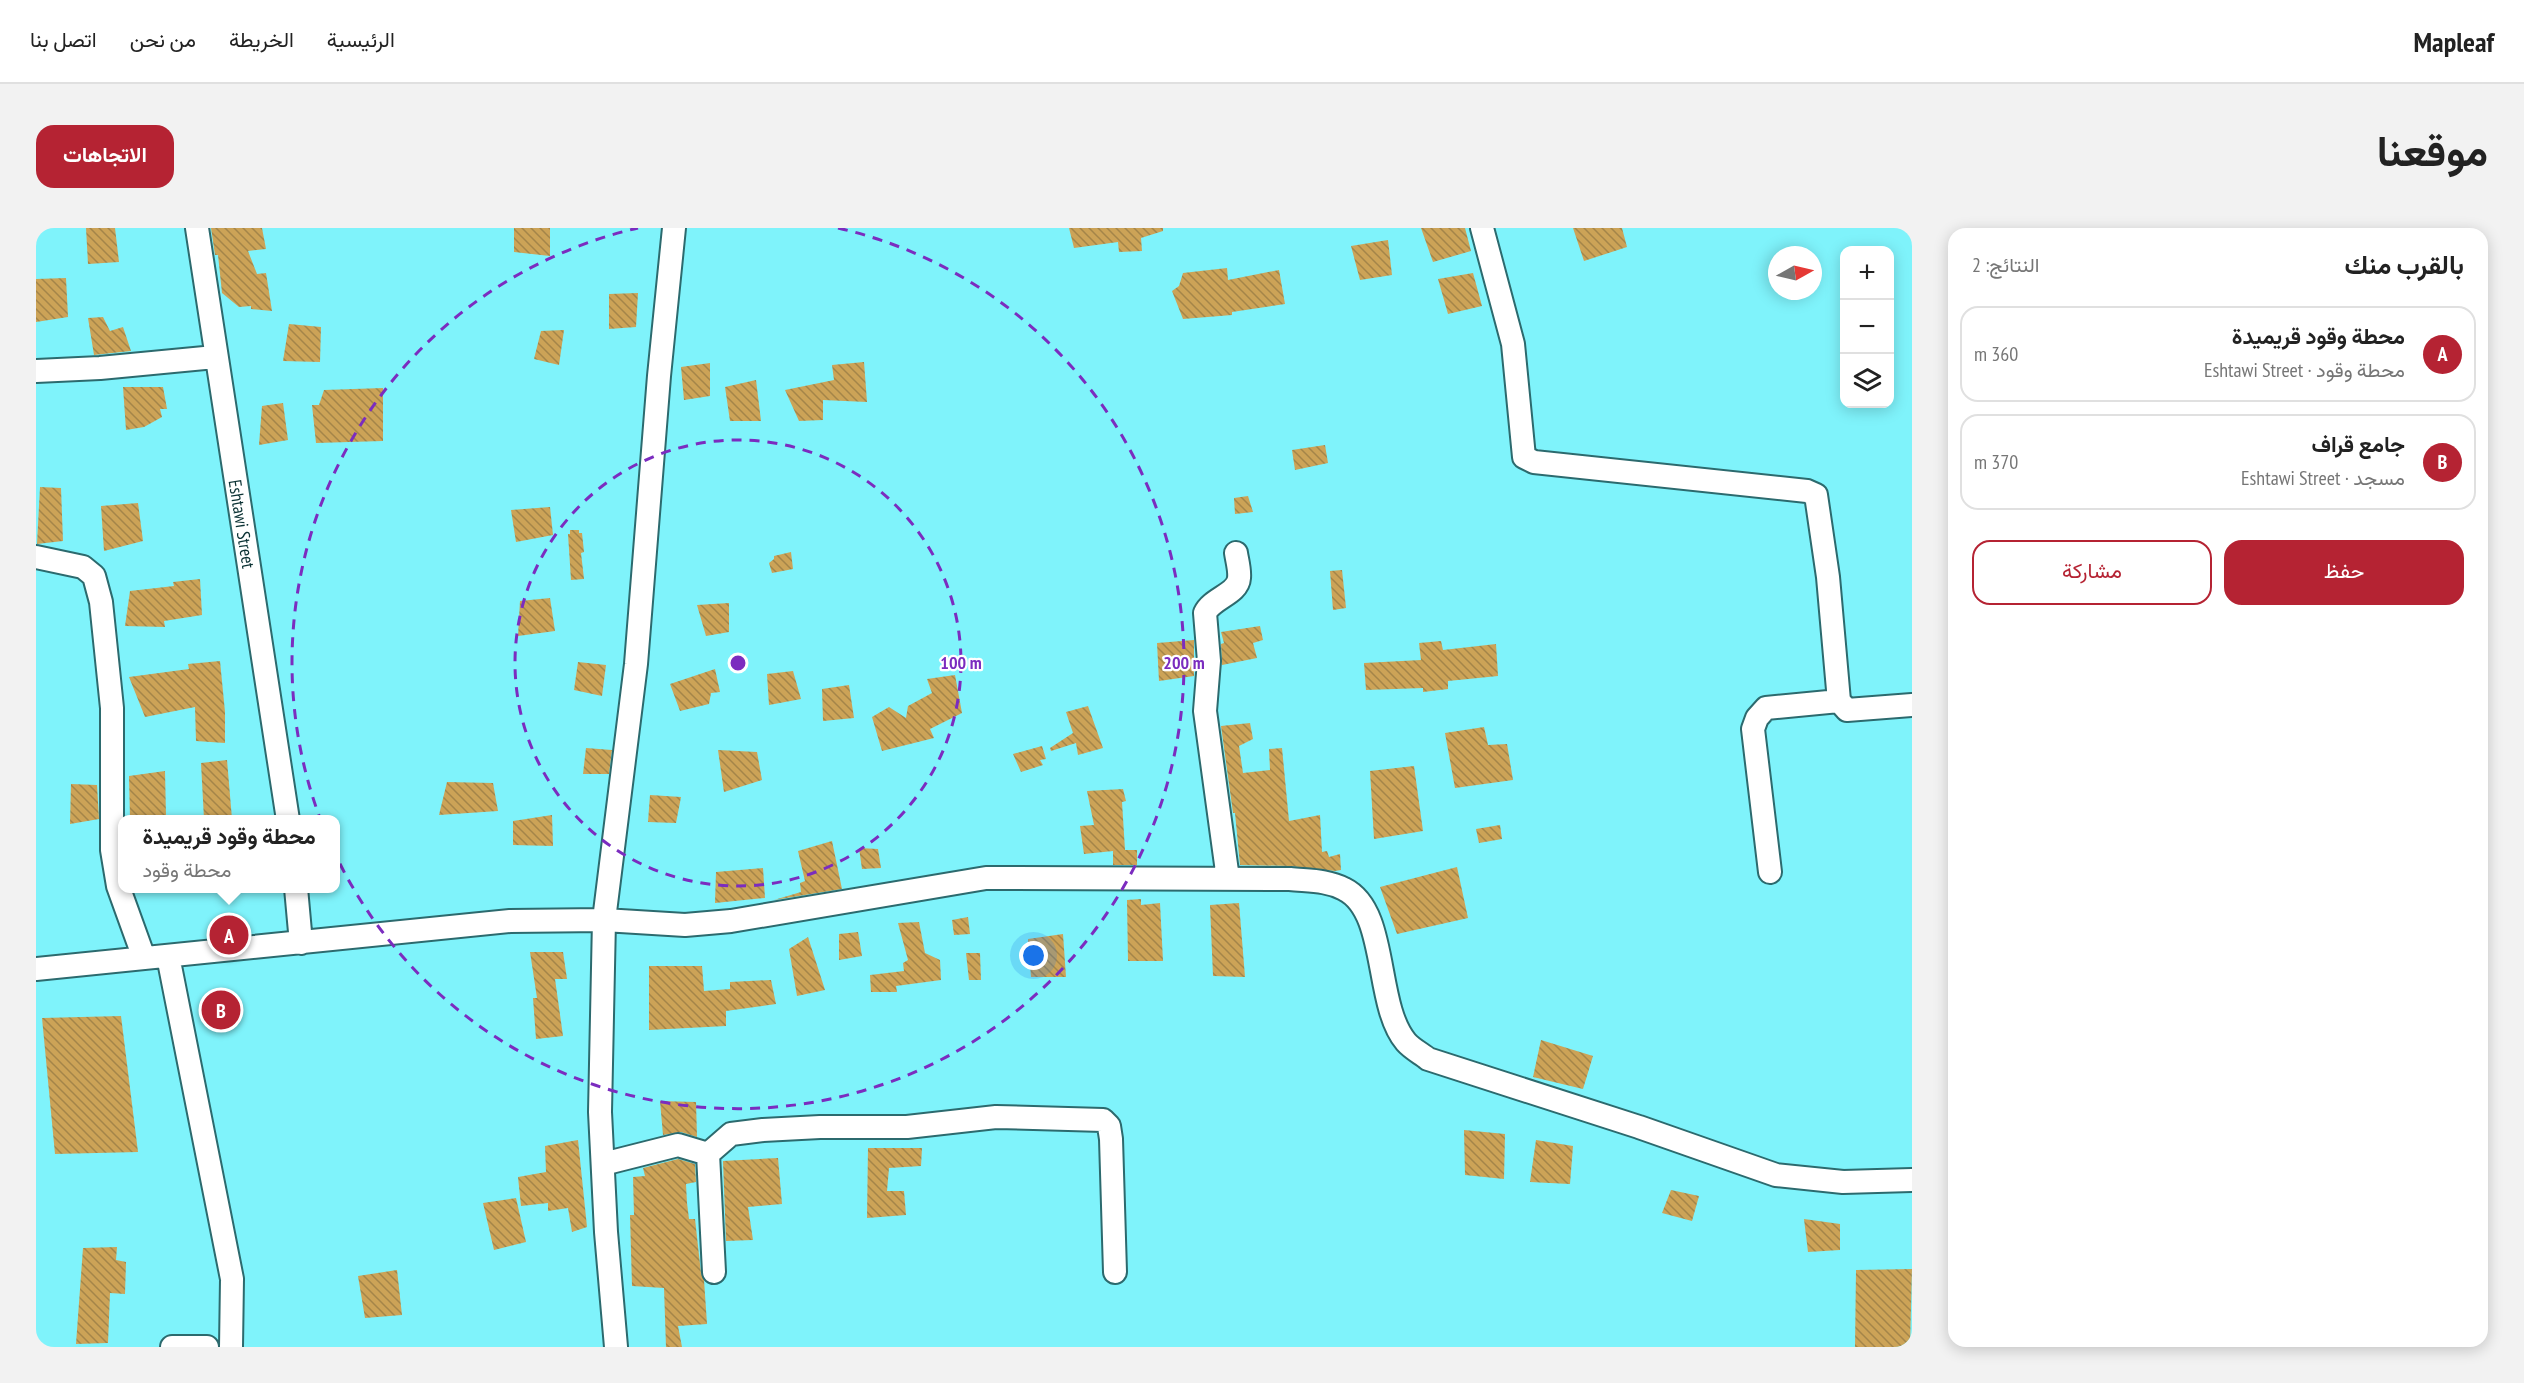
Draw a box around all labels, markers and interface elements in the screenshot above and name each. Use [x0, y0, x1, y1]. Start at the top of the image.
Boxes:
text: Mapleaf [2413, 23, 2494, 60]
text: اتصل بنا [30, 26, 97, 53]
text: من نحن [130, 26, 196, 53]
text: الخريطة [229, 26, 294, 53]
text: الرئيسية [327, 26, 395, 53]
text: موقعنا [2377, 123, 2488, 178]
button: الاتجاهات [36, 125, 174, 188]
north arrow [1768, 246, 1822, 300]
map controls [1840, 246, 1894, 408]
button: + [1840, 246, 1894, 300]
text: بالقرب منك [2345, 248, 2464, 281]
text: النتائج: 2 [1972, 252, 2039, 278]
button: − [1840, 300, 1894, 354]
text: محطة وقود قريميدة [2232, 322, 2405, 350]
text: 360 m [1974, 341, 2018, 367]
text: A [2437, 341, 2448, 367]
button: layers [1840, 354, 1894, 408]
text: محطة وقود · Eshtawi Street [2204, 357, 2405, 383]
text: جامع قراف [2311, 430, 2405, 458]
text: 370 m [1974, 449, 2018, 475]
text: B [2438, 449, 2447, 475]
text: مسجد · Eshtawi Street [2241, 465, 2405, 491]
street label: Eshtawi Street [224, 478, 260, 570]
button: مشاركة [1972, 540, 2212, 605]
button: حفظ [2224, 540, 2464, 605]
text: 100 m [940, 651, 982, 674]
text: 200 m [1163, 651, 1205, 674]
centre of rings [728, 653, 748, 673]
popup [118, 815, 340, 893]
text: محطة وقود قريميدة [142, 822, 316, 850]
text: محطة وقود [142, 857, 231, 883]
pin: A [210, 912, 248, 958]
your location [1019, 941, 1048, 970]
pin: B [202, 988, 240, 1032]

